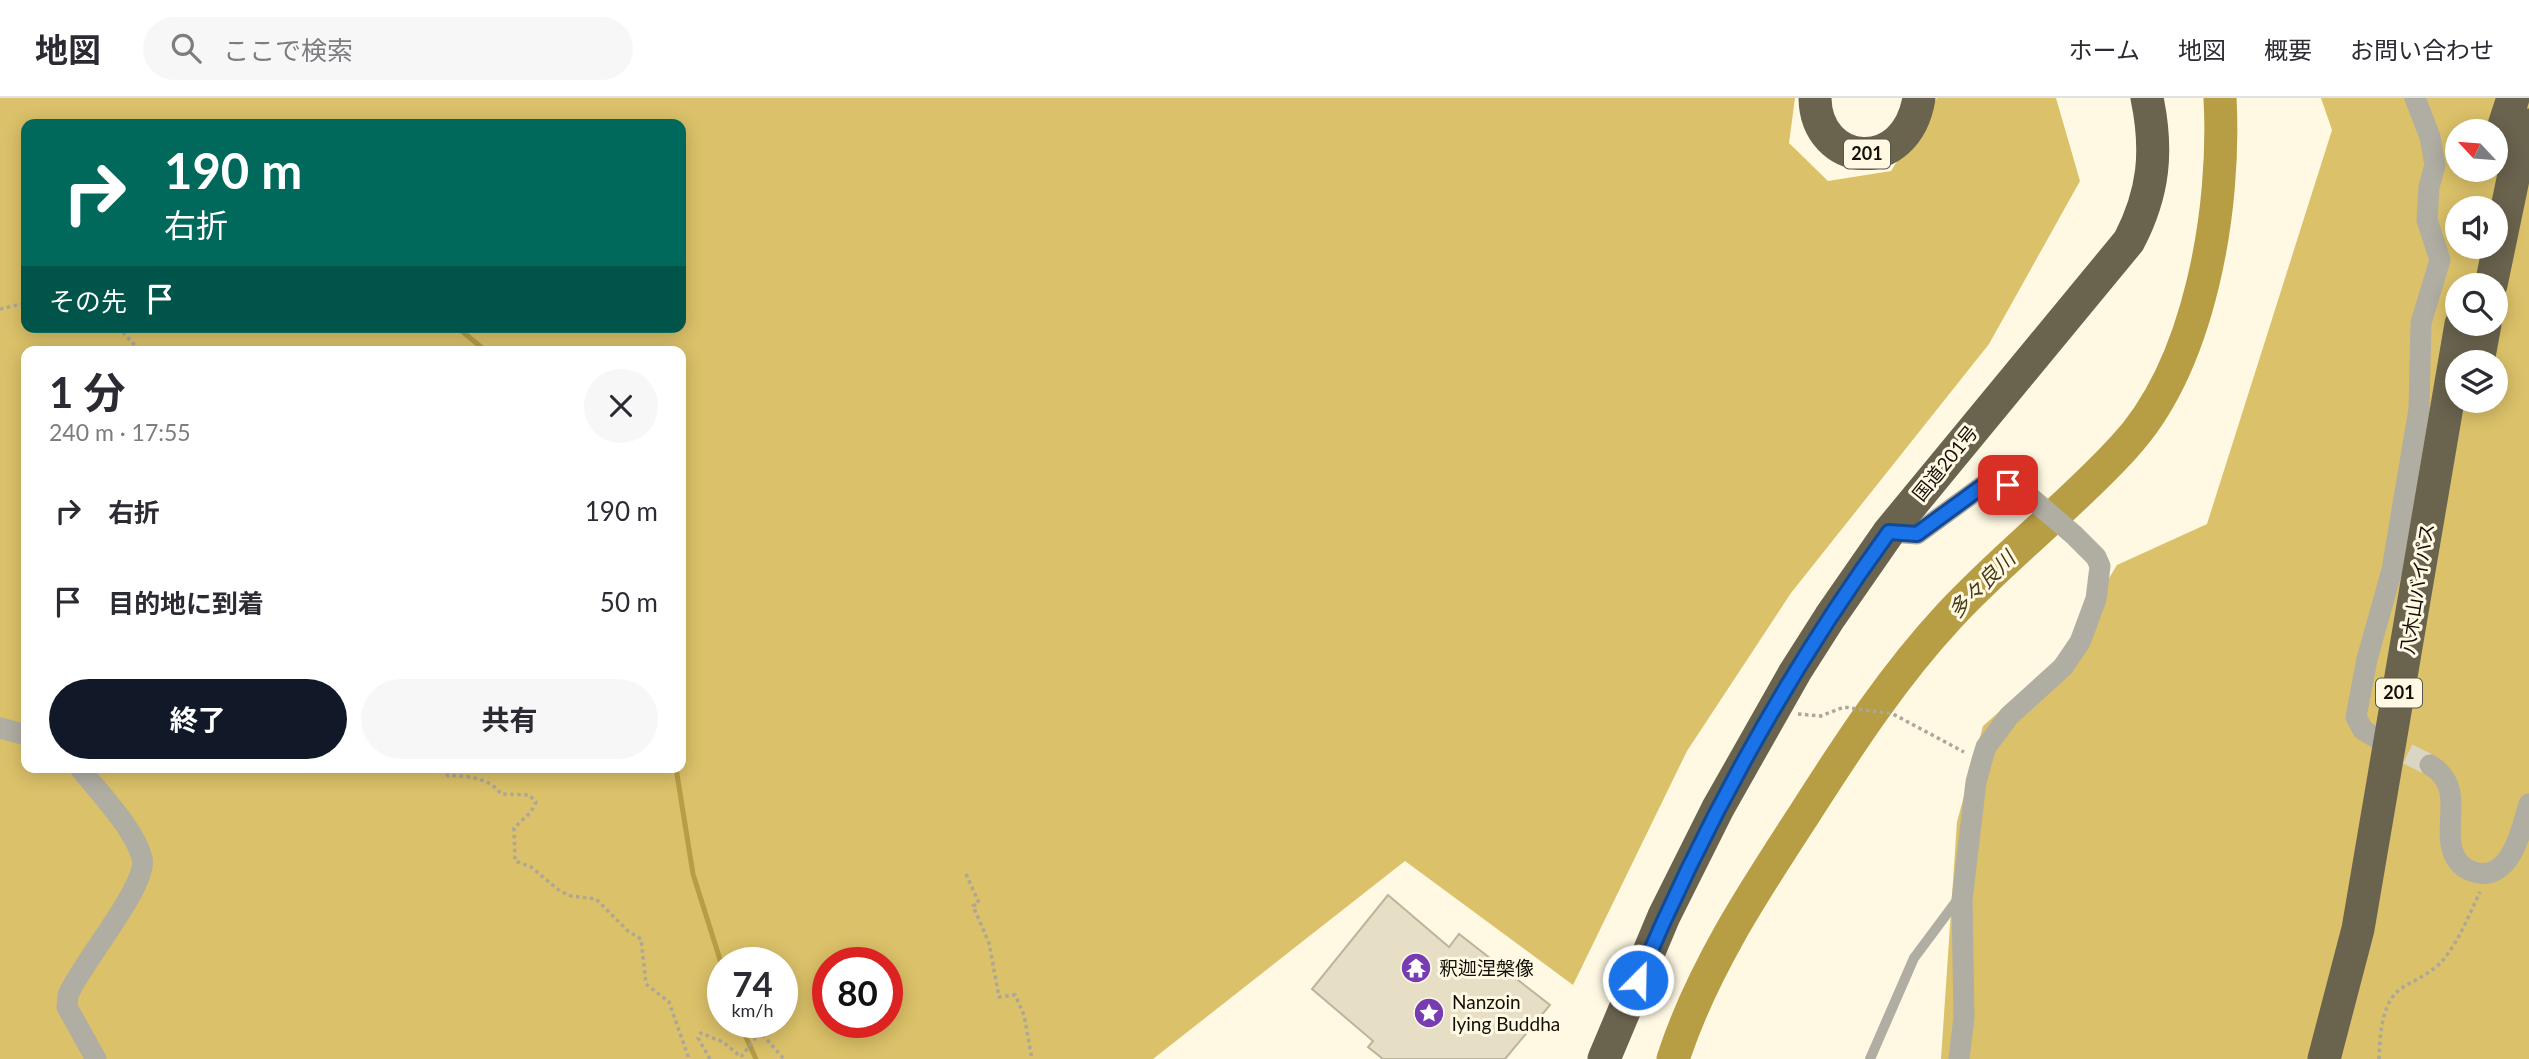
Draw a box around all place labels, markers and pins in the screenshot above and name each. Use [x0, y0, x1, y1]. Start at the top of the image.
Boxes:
pin [1978, 455, 2038, 515]
temple icon: 釈迦涅槃像 [1399, 951, 1433, 985]
place label: 釈迦涅槃像 [1439, 956, 1534, 979]
place label: Nanzoin lying Buddha [1452, 990, 1560, 1035]
place icon: Nanzoin lying Buddha [1412, 996, 1446, 1030]

